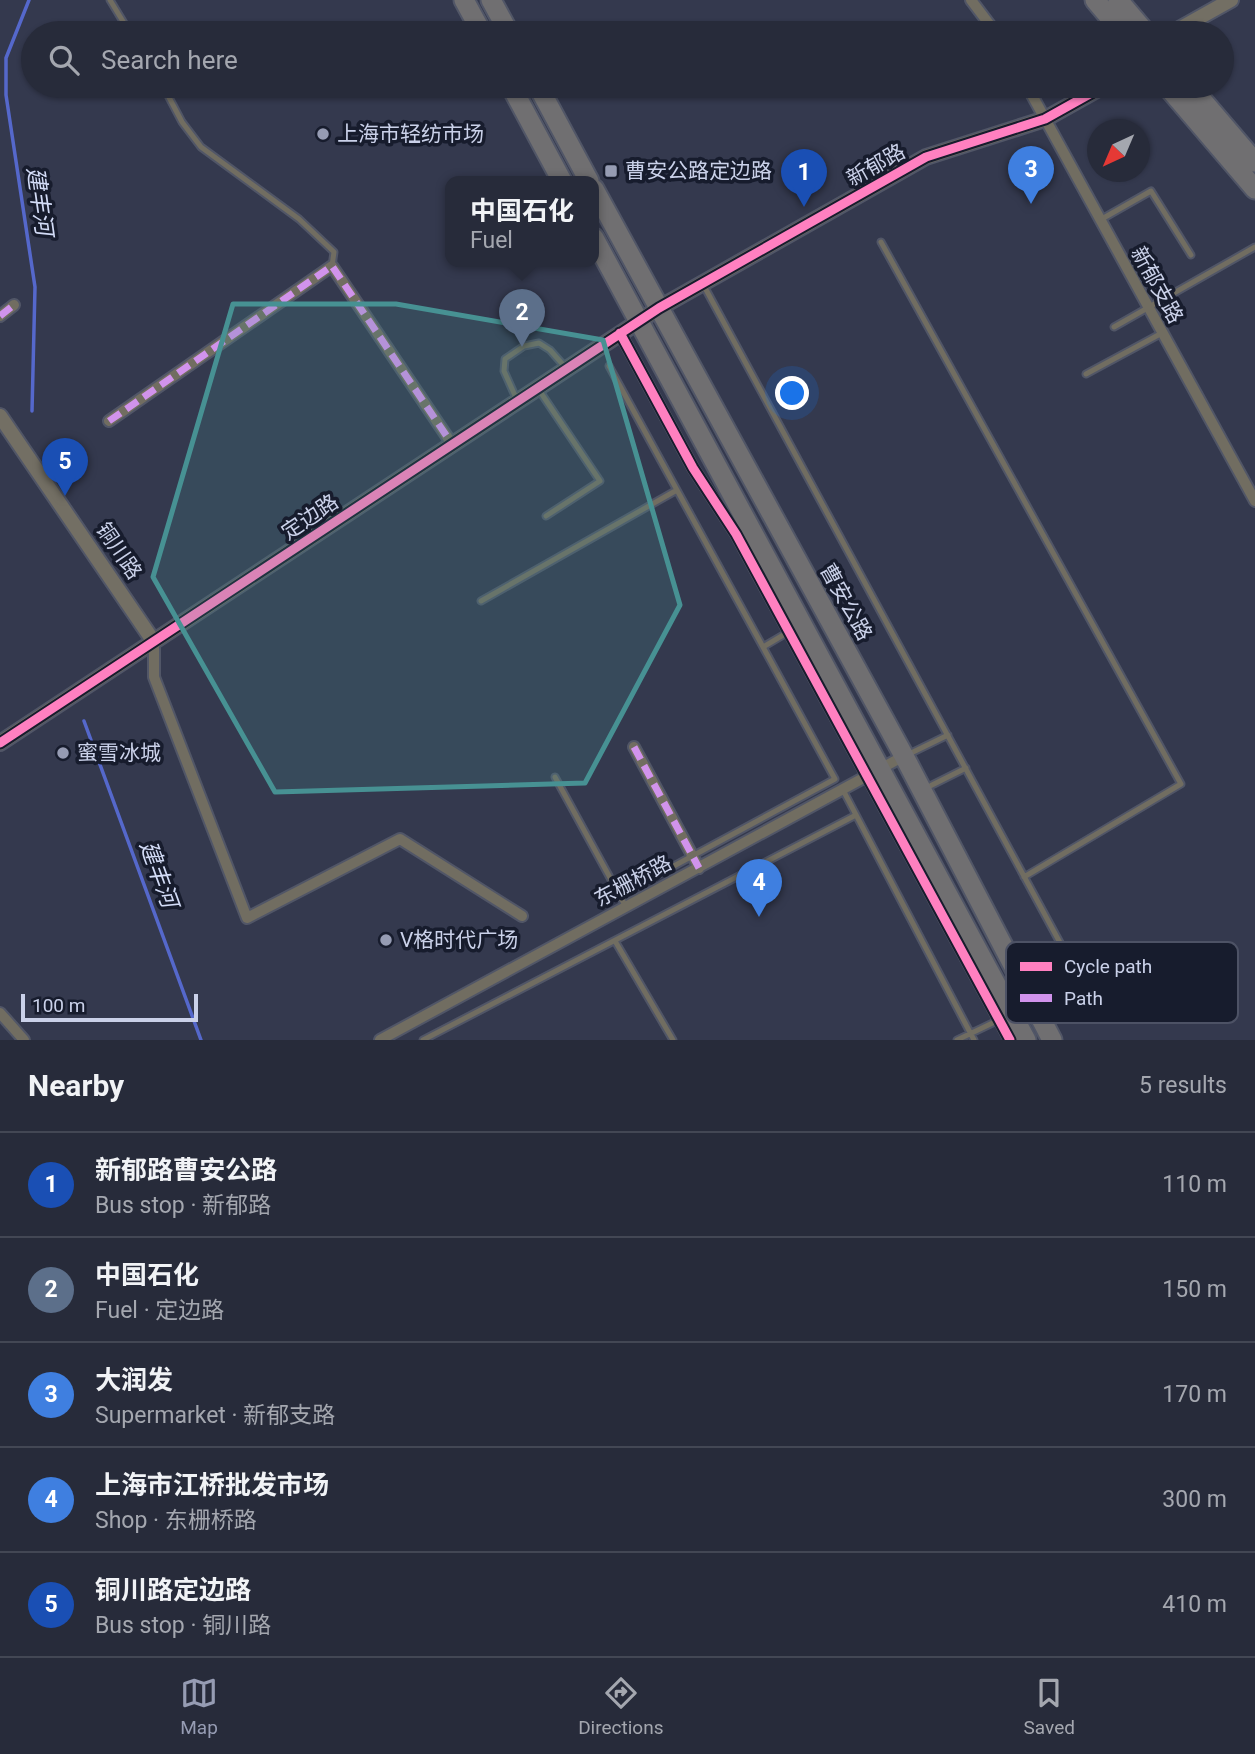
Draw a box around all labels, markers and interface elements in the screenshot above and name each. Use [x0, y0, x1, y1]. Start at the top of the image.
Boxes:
search box [21, 21, 1234, 98]
icon: search [45, 41, 83, 79]
text: Search here [101, 45, 238, 75]
north arrow [1087, 119, 1150, 182]
place label: 上海市轻纺市场 [337, 122, 484, 146]
marker: 上海市轻纺市场 [315, 126, 331, 142]
street label: 新郁路 [843, 139, 909, 191]
pin: 3 [1008, 146, 1054, 204]
pin: 1 [781, 149, 827, 207]
place label: 曹安公路定边路 [625, 159, 772, 183]
marker: 曹安公路定边路 [603, 163, 619, 179]
water label: 建丰河 [21, 165, 58, 241]
popup [445, 176, 599, 267]
text: 中国石化 [470, 196, 574, 226]
text: Fuel [470, 227, 513, 254]
street label: 新郁支路 [1126, 242, 1188, 328]
pin: 2 [499, 289, 545, 347]
your location [775, 376, 809, 410]
pin: 5 [42, 438, 88, 496]
street label: 定边路 [277, 489, 343, 545]
street label: 铜川路 [91, 518, 147, 584]
street label: 曹安公路 [815, 559, 877, 645]
place label: 蜜雪冰城 [77, 741, 161, 765]
marker: 蜜雪冰城 [55, 745, 71, 761]
water label: 建丰河 [134, 837, 184, 915]
street label: 东栅桥路 [590, 851, 676, 911]
pin: 4 [736, 859, 782, 917]
place label: V格时代广场 [400, 928, 518, 952]
marker: V格时代广场 [378, 932, 394, 948]
legend [1006, 942, 1238, 1023]
text: Cycle path [1064, 955, 1152, 978]
text: Path [1064, 987, 1103, 1010]
scale bar [21, 991, 198, 1023]
text: 100 m [32, 994, 85, 1017]
text: Nearby [28, 1068, 124, 1103]
text: 5 results [1139, 1072, 1227, 1099]
text: 新郁路曹安公路 [95, 1155, 277, 1185]
text: 1 [44, 1171, 58, 1198]
text: 110 m [1162, 1171, 1227, 1198]
text: Bus stop · 新郁路 [95, 1192, 271, 1219]
text: 中国石化 [95, 1260, 199, 1290]
text: 2 [44, 1276, 58, 1303]
text: 150 m [1162, 1276, 1227, 1303]
text: Fuel · 定边路 [95, 1297, 224, 1324]
text: 大润发 [95, 1365, 173, 1395]
text: 3 [44, 1381, 58, 1408]
text: 170 m [1162, 1381, 1227, 1408]
text: Supermarket · 新郁支路 [95, 1402, 335, 1429]
text: 上海市江桥批发市场 [95, 1470, 329, 1500]
text: 4 [44, 1486, 58, 1513]
text: 300 m [1162, 1486, 1227, 1513]
text: Shop · 东栅桥路 [95, 1507, 257, 1534]
text: 铜川路定边路 [95, 1575, 251, 1605]
text: 5 [44, 1591, 58, 1618]
text: 410 m [1162, 1591, 1227, 1618]
text: Bus stop · 铜川路 [95, 1612, 271, 1639]
tab: Map [180, 1674, 218, 1739]
tab: Directions [578, 1674, 663, 1739]
tab: Saved [1024, 1674, 1075, 1739]

